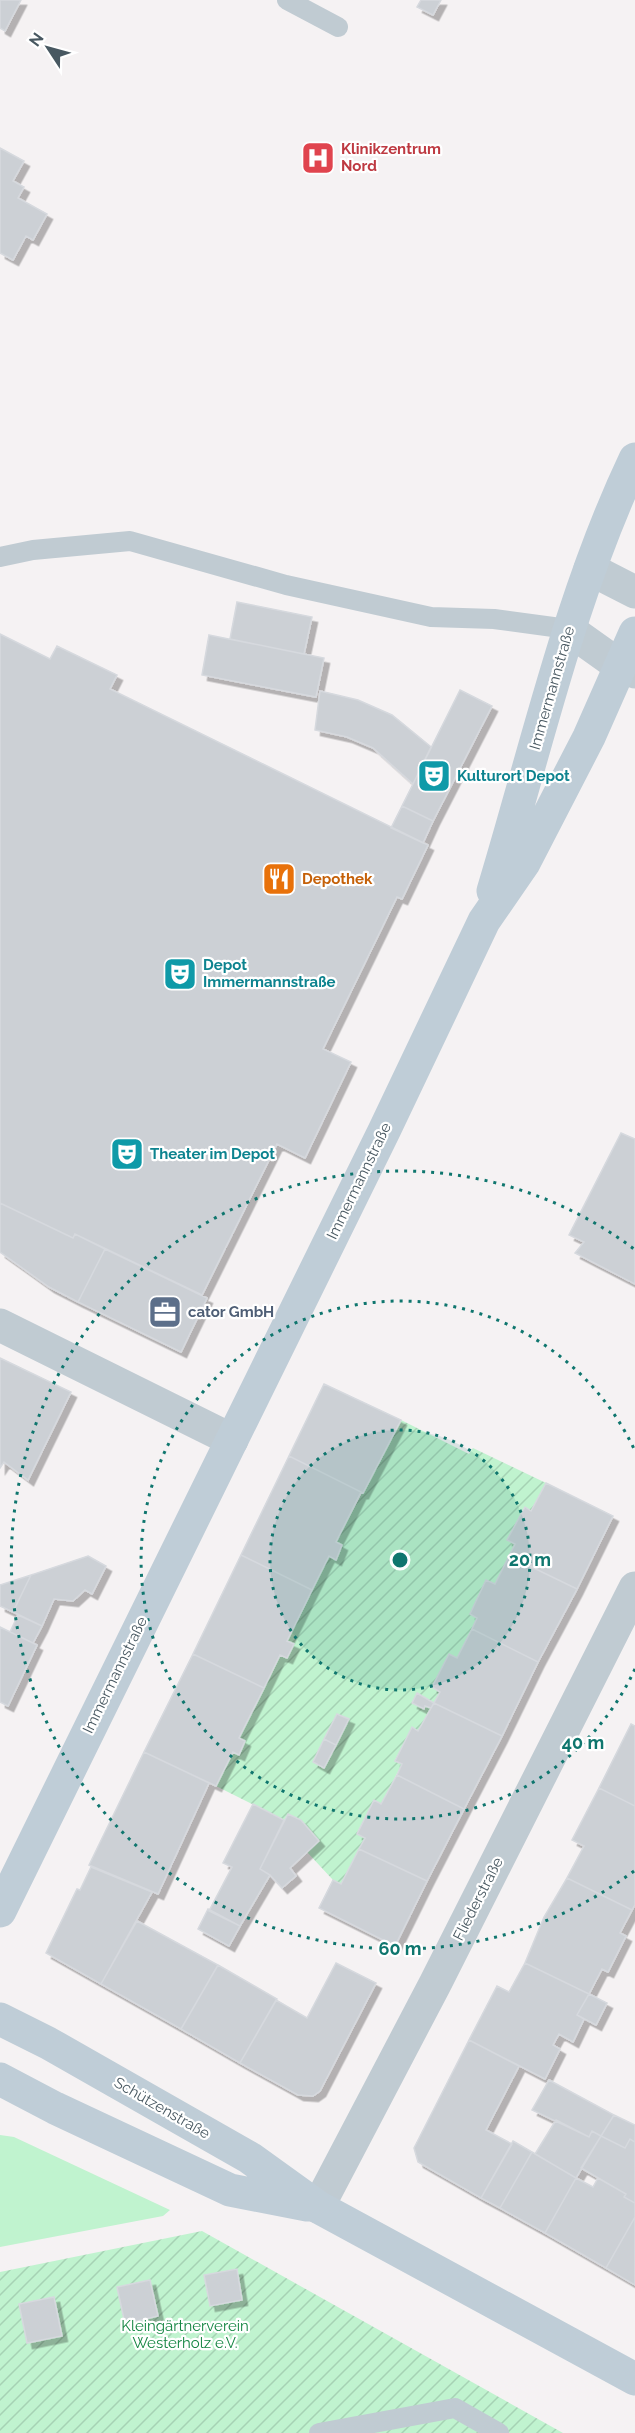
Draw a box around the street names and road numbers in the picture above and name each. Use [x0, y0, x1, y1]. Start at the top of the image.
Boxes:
street label: Immermannstraße [526, 624, 578, 752]
street label: Immermannstraße [323, 1120, 395, 1242]
street label: Immermannstraße [79, 1614, 151, 1736]
street label: Fliederstraße [449, 1854, 507, 1944]
street label: Schützenstraße [111, 2073, 213, 2143]

